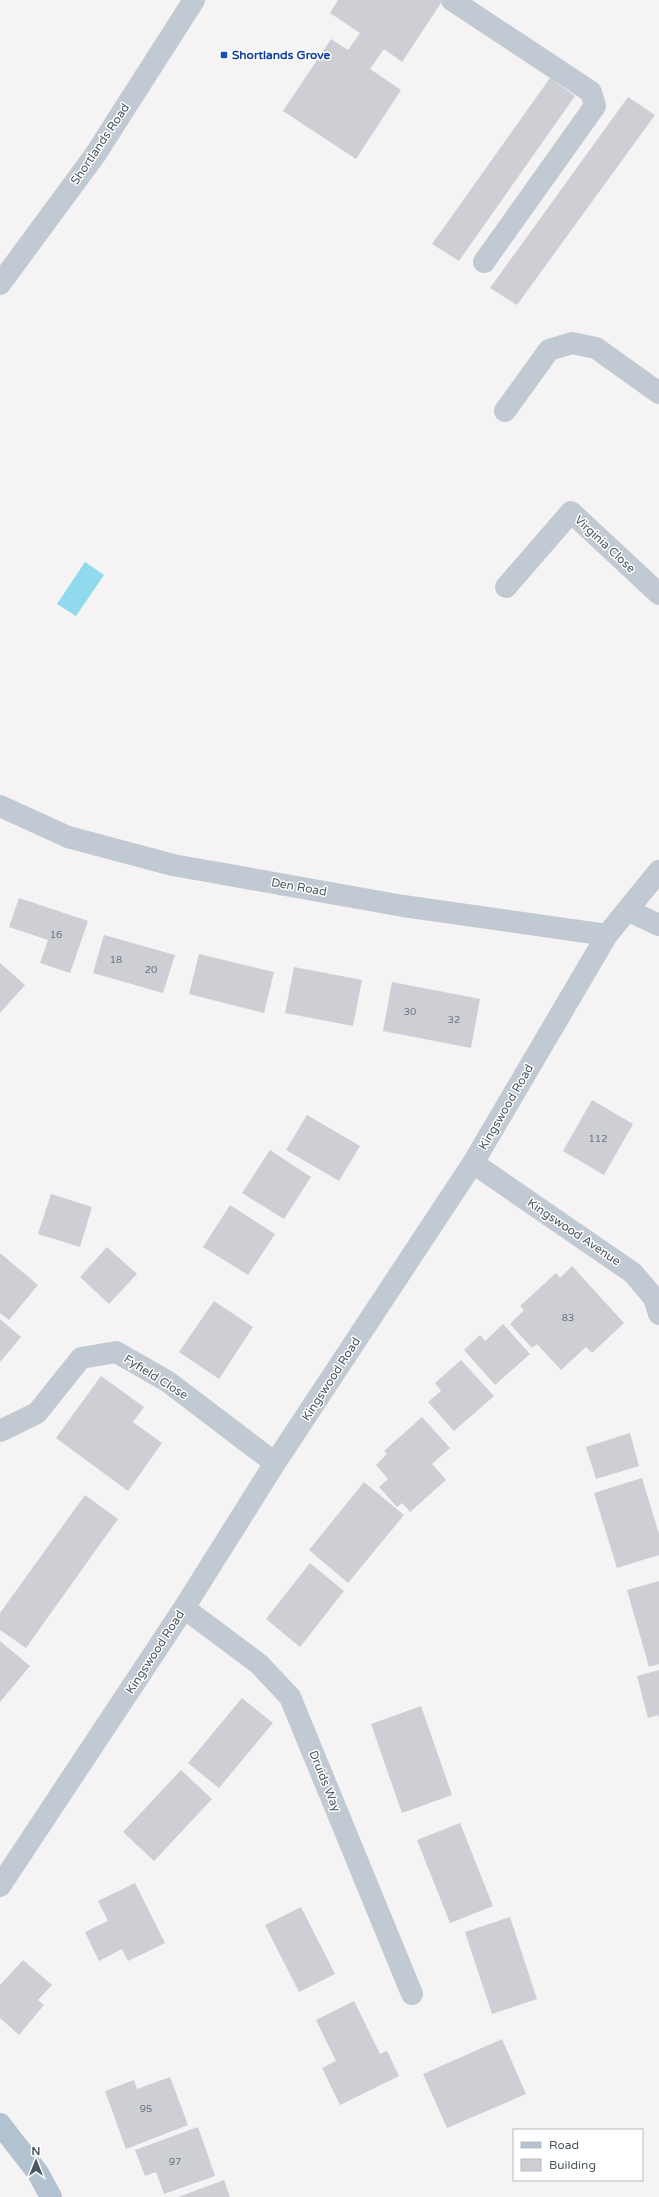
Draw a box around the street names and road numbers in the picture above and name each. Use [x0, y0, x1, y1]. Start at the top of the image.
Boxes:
street label: Shortlands Road [68, 101, 132, 187]
street label: Virginia Close [572, 512, 638, 576]
street label: Den Road [270, 875, 328, 899]
street label: Kingswood Road [476, 1062, 536, 1152]
street label: Kingswood Avenue [525, 1196, 623, 1268]
street label: Kingswood Road [299, 1335, 363, 1423]
street label: Fyfield Close [121, 1352, 191, 1402]
street label: Kingswood Road [123, 1608, 187, 1696]
street label: Druids Way [306, 1748, 344, 1814]

